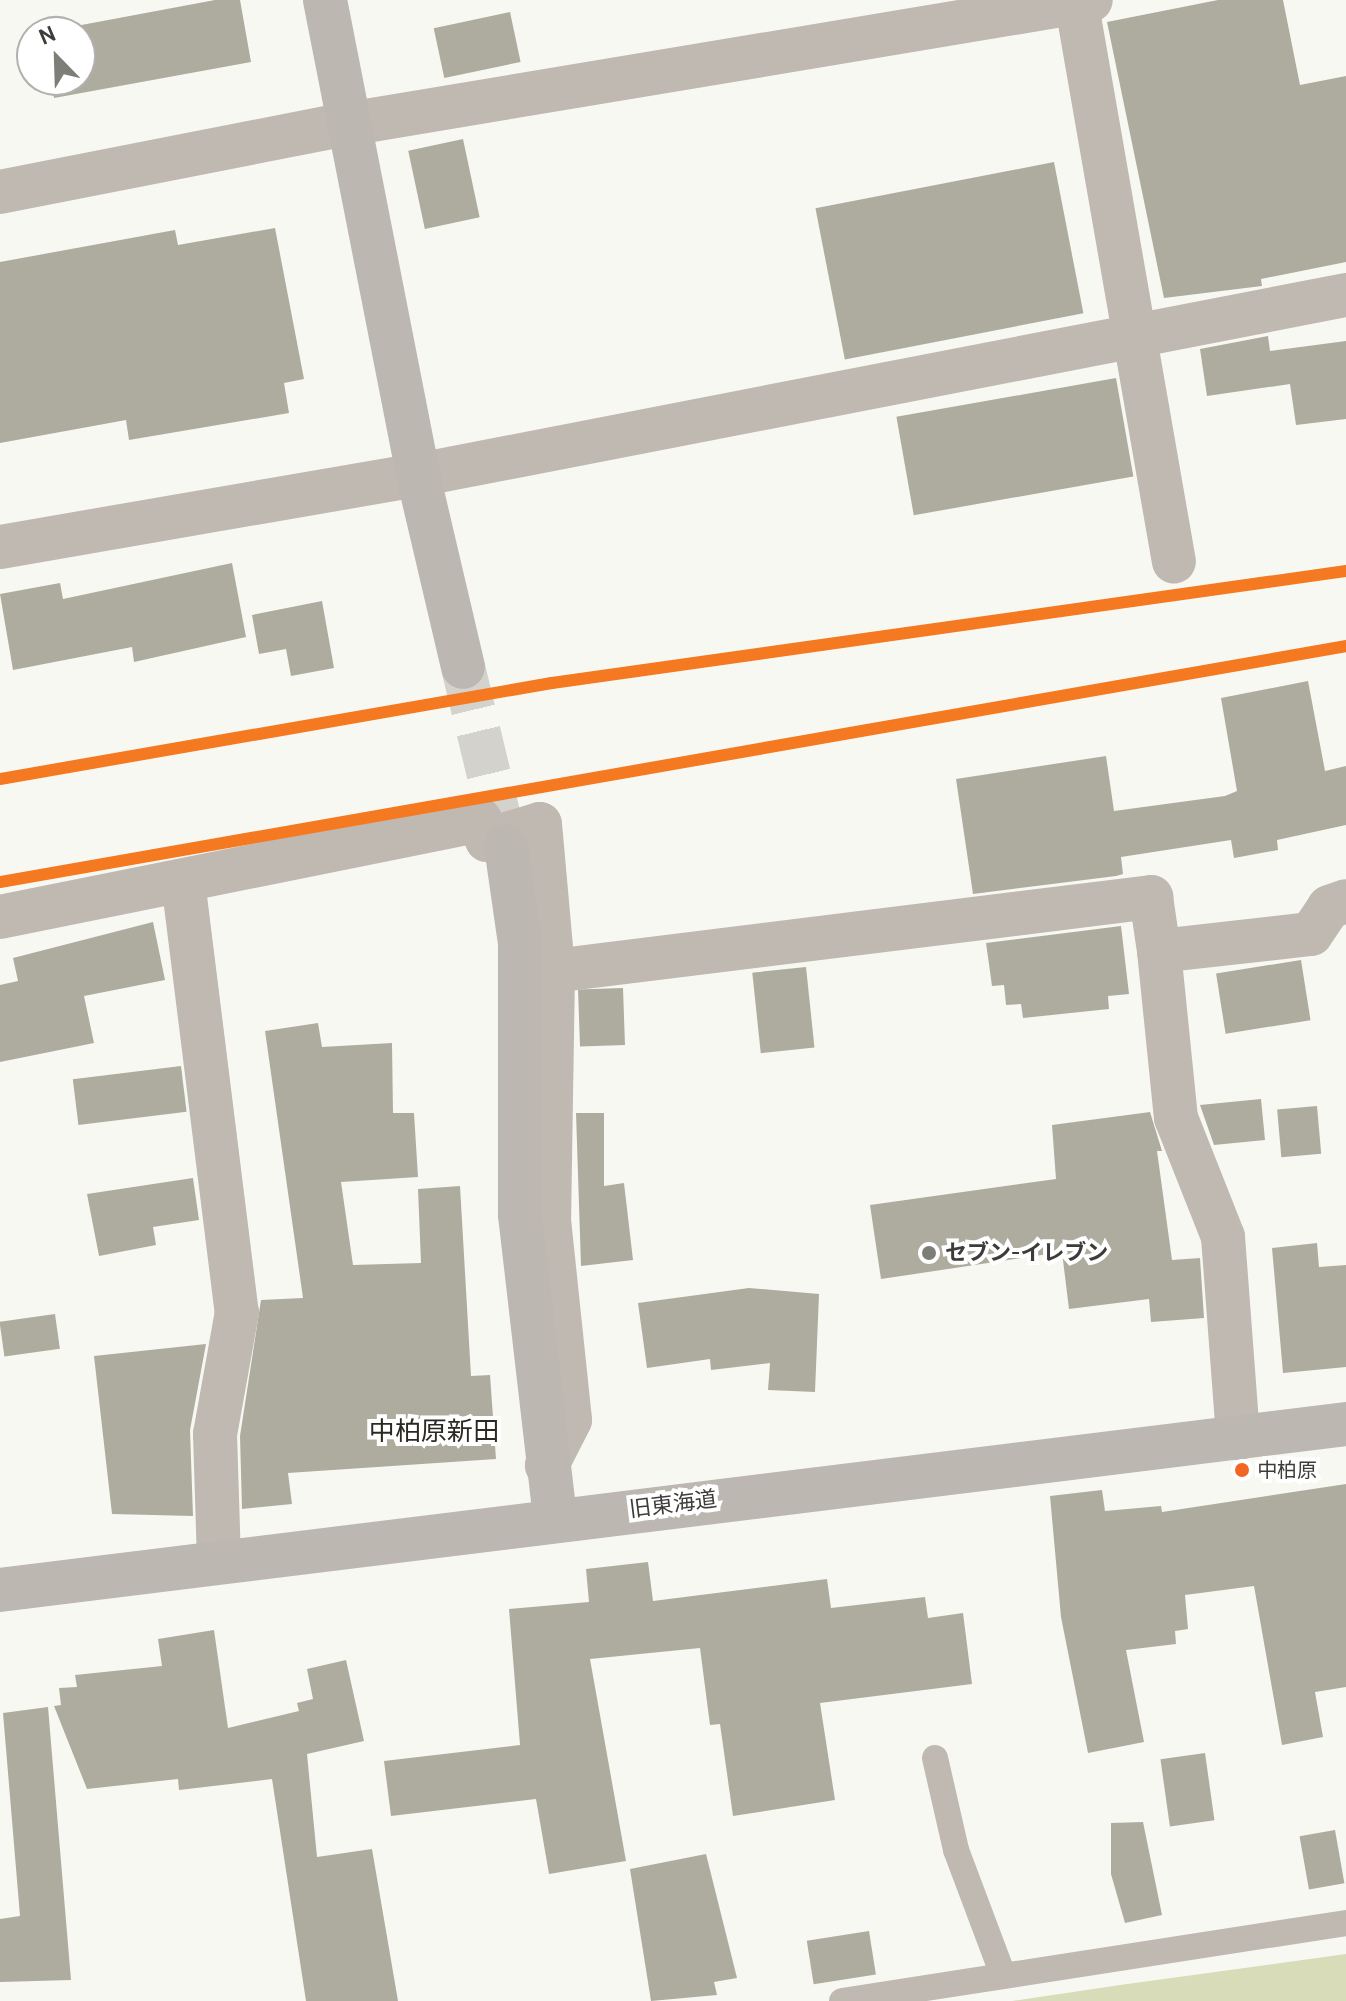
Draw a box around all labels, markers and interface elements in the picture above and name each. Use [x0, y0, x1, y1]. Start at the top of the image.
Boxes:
north arrow [16, 16, 96, 96]
text: N [35, 20, 60, 51]
place label: セブン-イレブン [945, 1240, 1108, 1266]
marker: セブン-イレブン [920, 1244, 938, 1262]
district label: 中柏原新田 [369, 1416, 499, 1448]
place label: 中柏原 [1257, 1458, 1317, 1482]
marker: 中柏原 [1234, 1462, 1250, 1478]
street label: 旧東海道 [628, 1486, 718, 1522]

